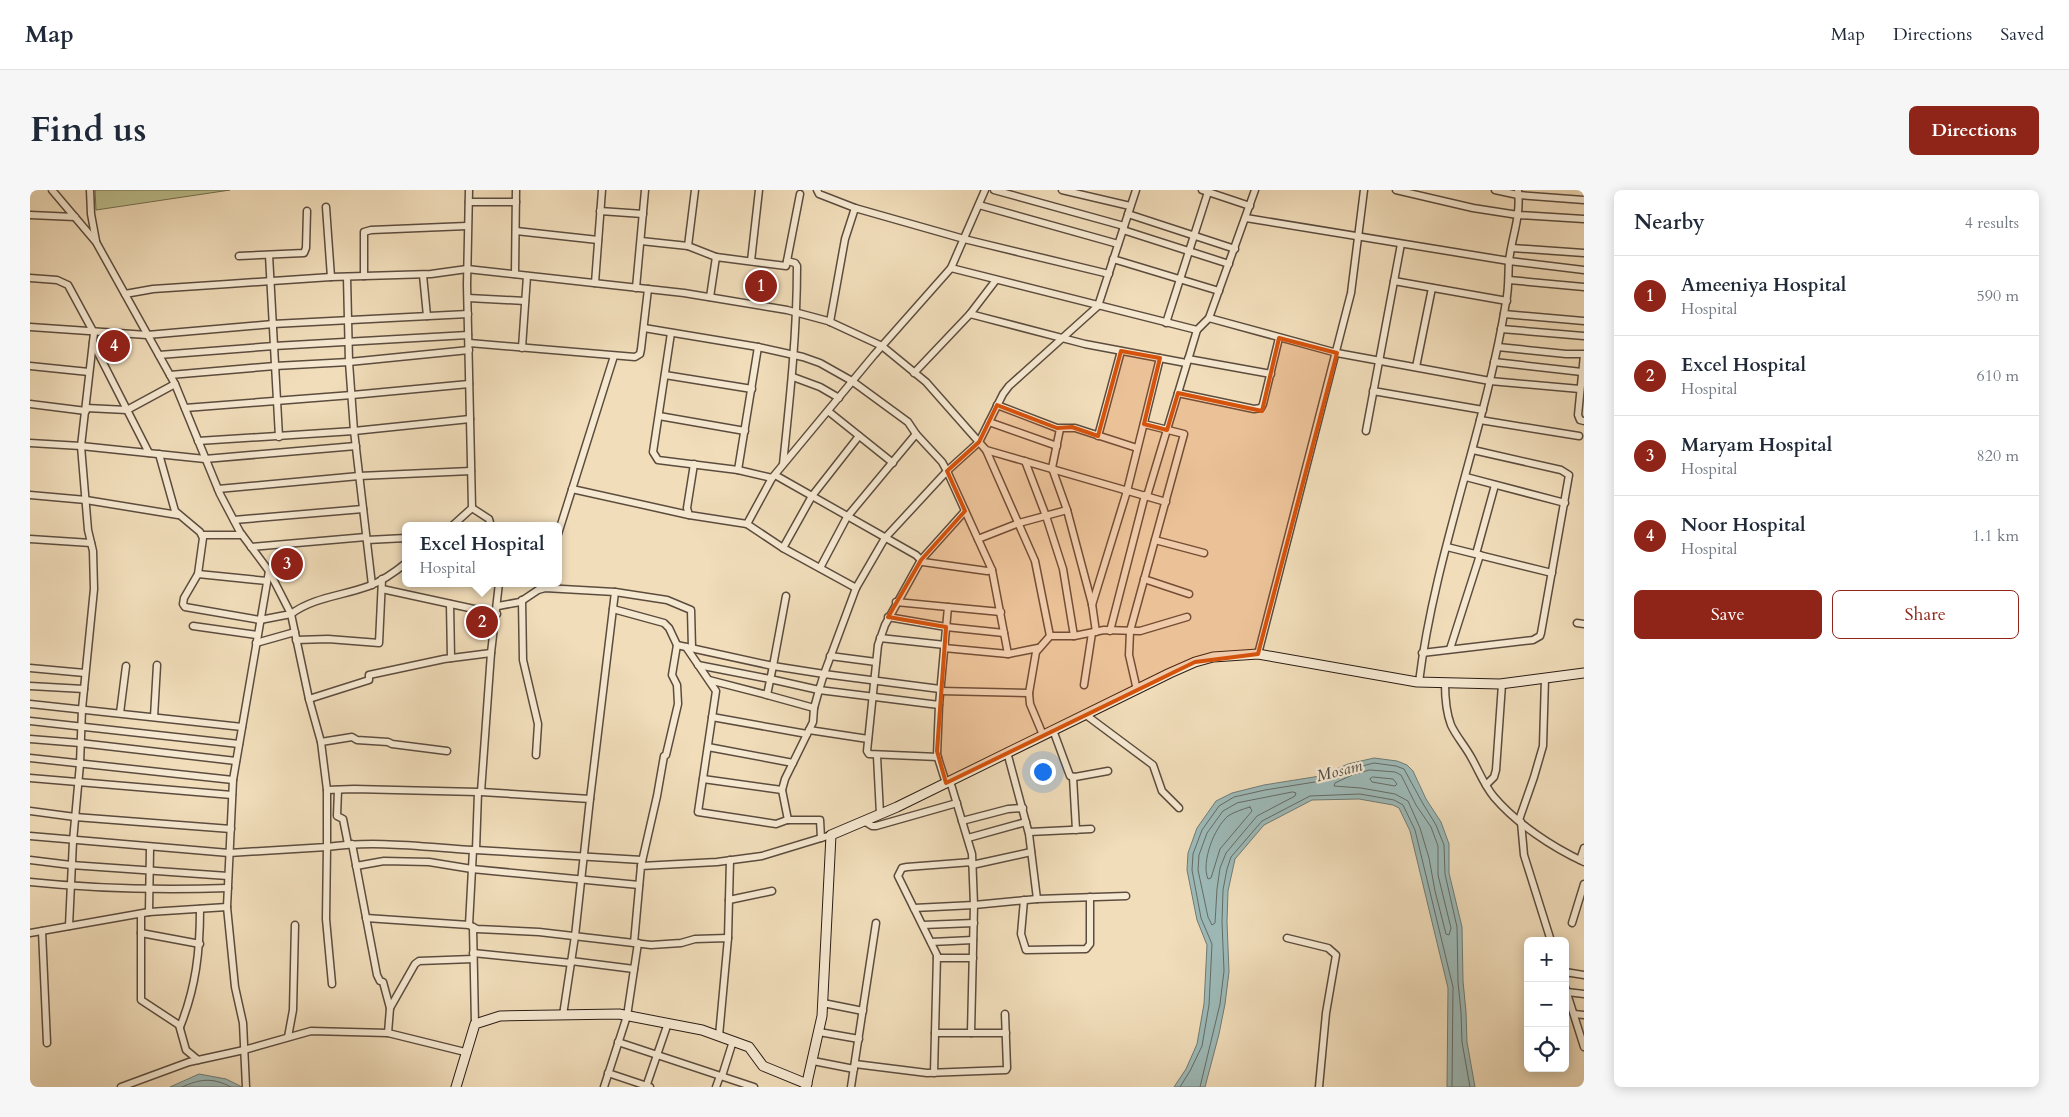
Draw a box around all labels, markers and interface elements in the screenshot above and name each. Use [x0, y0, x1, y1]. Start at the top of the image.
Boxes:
text: Map [25, 18, 74, 51]
text: Map [1831, 22, 1865, 47]
text: Directions [1893, 22, 1972, 47]
text: Saved [2000, 22, 2044, 47]
text: Find us [30, 106, 146, 154]
button: Directions [1909, 106, 2039, 155]
text: Nearby [1634, 208, 1705, 237]
text: 4 results [1965, 212, 2019, 234]
pin: 1 [745, 267, 777, 305]
text: Ameeniya Hospital [1681, 272, 1846, 298]
text: 1 [1646, 285, 1654, 307]
text: 590 m [1977, 285, 2019, 307]
text: Hospital [1681, 298, 1737, 320]
pin: 4 [98, 327, 130, 365]
text: Excel Hospital [1681, 352, 1806, 378]
text: 2 [1646, 365, 1654, 387]
text: 610 m [1977, 365, 2019, 387]
text: Hospital [1681, 378, 1737, 400]
text: Maryam Hospital [1681, 432, 1832, 458]
text: 3 [1646, 445, 1654, 467]
text: 820 m [1977, 445, 2019, 467]
text: Hospital [1681, 458, 1737, 480]
text: Noor Hospital [1681, 512, 1806, 538]
popup [402, 522, 562, 587]
text: 4 [1646, 525, 1654, 547]
text: 1.1 km [1972, 525, 2019, 547]
text: Excel Hospital [419, 531, 545, 557]
text: Hospital [1681, 538, 1737, 560]
pin: 3 [271, 545, 303, 583]
text: Hospital [419, 557, 476, 579]
button: Save [1634, 590, 1822, 639]
button: Share [1832, 590, 2019, 639]
pin: 2 [466, 603, 498, 641]
water label: Mosam [1314, 755, 1365, 787]
your location [1030, 759, 1056, 785]
map controls [1524, 937, 1569, 1072]
button: + [1524, 937, 1569, 982]
button: − [1524, 982, 1569, 1027]
button: locate [1524, 1027, 1569, 1072]

